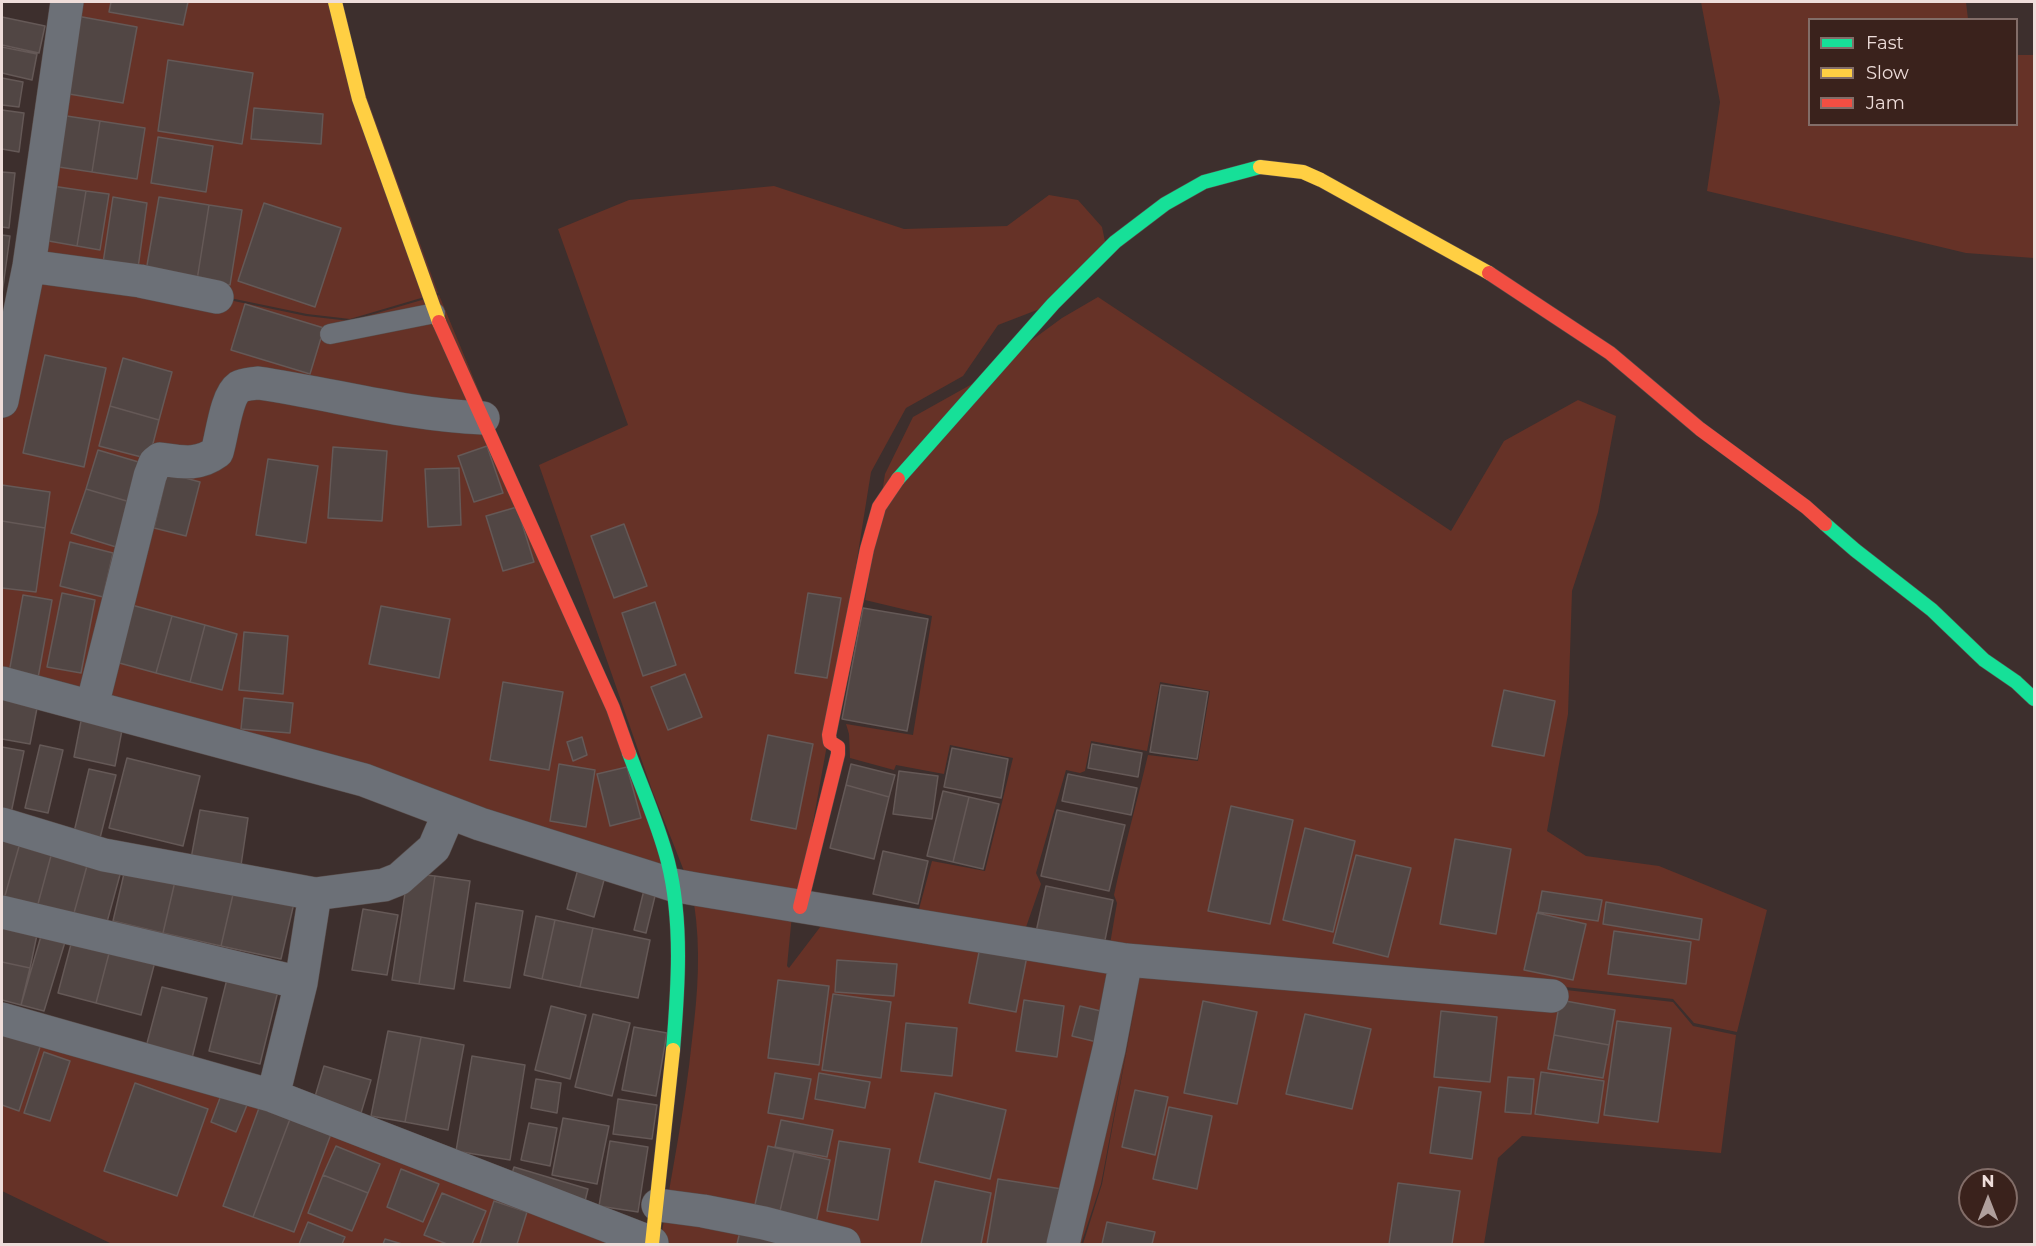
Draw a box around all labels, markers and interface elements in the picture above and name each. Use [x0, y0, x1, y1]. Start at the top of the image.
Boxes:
legend [1808, 18, 2018, 126]
text: Fast [1866, 32, 1904, 54]
text: Slow [1866, 62, 1909, 84]
text: Jam [1866, 92, 1905, 114]
north arrow [1958, 1168, 2018, 1228]
text: N [1982, 1172, 1994, 1191]

